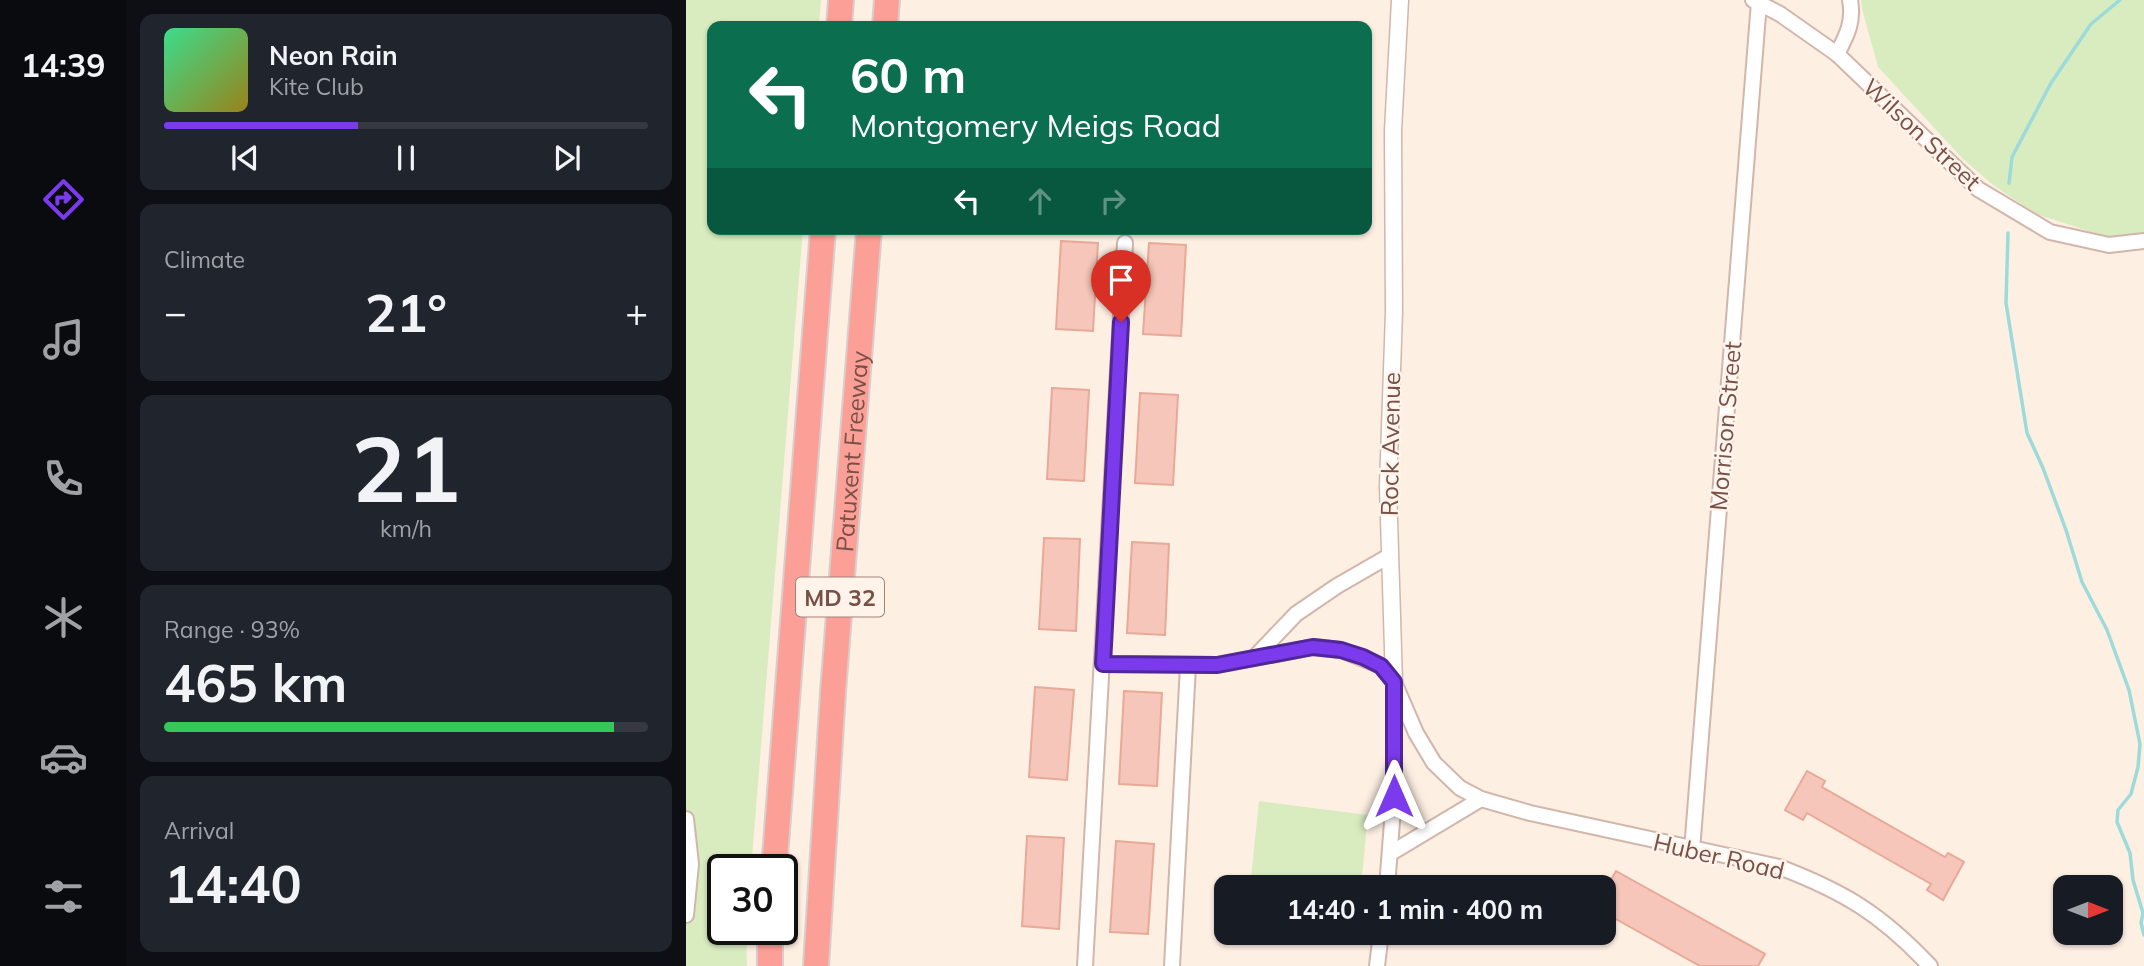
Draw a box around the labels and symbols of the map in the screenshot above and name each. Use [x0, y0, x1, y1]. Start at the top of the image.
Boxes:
street label: Wilson Street [1857, 72, 1987, 196]
pin [1091, 250, 1151, 322]
street label: Morrison Street [1703, 340, 1747, 512]
street label: Patuxent Freeway [829, 349, 875, 553]
street label: Rock Avenue [1374, 372, 1406, 516]
road number: MD 32 [796, 578, 884, 617]
position arrow [1357, 759, 1431, 833]
street label: Huber Road [1651, 826, 1787, 886]
speed limit sign: 30 [707, 854, 798, 945]
north arrow [2053, 875, 2123, 945]

